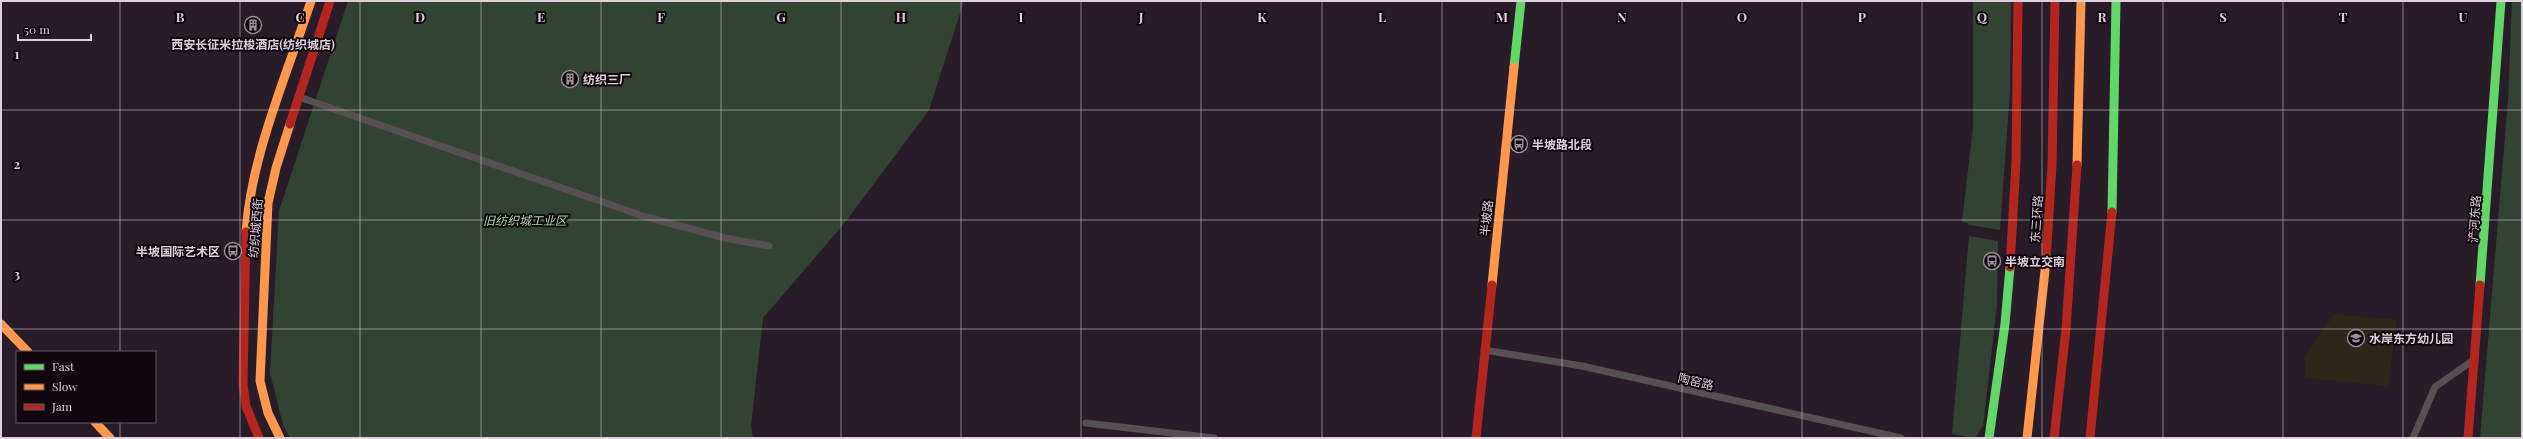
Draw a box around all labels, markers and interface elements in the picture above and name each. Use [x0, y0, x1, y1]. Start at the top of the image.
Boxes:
text: B [176, 8, 185, 25]
text: C [295, 8, 305, 25]
text: D [415, 8, 425, 25]
text: E [537, 8, 545, 25]
text: F [657, 8, 665, 25]
text: G [776, 8, 786, 25]
text: H [896, 8, 906, 25]
text: I [1019, 8, 1024, 25]
text: J [1138, 8, 1144, 25]
text: K [1257, 8, 1267, 25]
text: L [1378, 8, 1386, 25]
text: M [1496, 8, 1508, 25]
text: N [1617, 8, 1627, 25]
text: O [1737, 8, 1747, 25]
text: P [1858, 8, 1867, 25]
text: Q [1977, 8, 1988, 25]
text: R [2098, 8, 2108, 25]
text: S [2219, 8, 2227, 25]
text: T [2339, 8, 2348, 25]
text: U [2459, 8, 2468, 25]
building icon: 西安长征米拉梭酒店(纺织城店) [243, 15, 263, 35]
scale bar [18, 16, 91, 42]
text: 50 m [24, 21, 50, 37]
place label: 西安长征米拉梭酒店(纺织城店) [171, 36, 335, 52]
text: 1 [15, 45, 20, 62]
building icon: 纺织三厂 [560, 69, 580, 89]
place label: 纺织三厂 [583, 71, 631, 87]
bus stop icon: 半坡路北段 [1509, 134, 1529, 154]
place label: 半坡路北段 [1532, 136, 1592, 152]
text: 2 [14, 155, 21, 172]
street label: 东三环路 [2026, 194, 2046, 244]
street label: 浐河东路 [2464, 194, 2484, 244]
street label: 纺织城西街 [244, 197, 266, 259]
street label: 半坡路 [1476, 199, 1496, 237]
park label: 旧纺织城工业区 [483, 212, 569, 228]
bus stop icon: 半坡国际艺术区 [223, 241, 243, 261]
place label: 半坡国际艺术区 [136, 243, 220, 259]
bus stop icon: 半坡立交南 [1982, 251, 2002, 271]
place label: 半坡立交南 [2005, 253, 2065, 269]
text: 3 [14, 265, 20, 282]
school or university icon: 水岸东方幼儿园 [2346, 328, 2366, 348]
place label: 水岸东方幼儿园 [2369, 330, 2453, 346]
legend [16, 351, 156, 423]
text: Fast [52, 358, 75, 374]
street label: 陶窑路 [1677, 369, 1715, 393]
text: Slow [52, 378, 78, 394]
text: Jam [51, 398, 73, 414]

